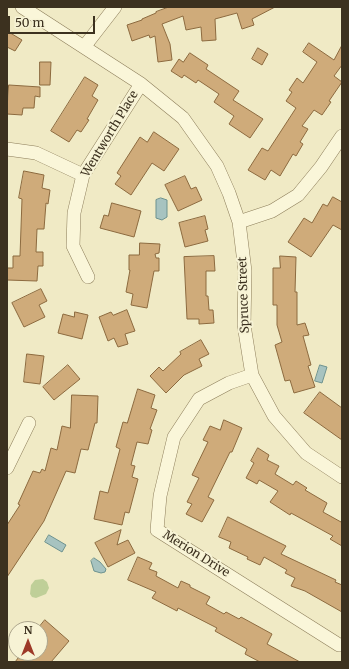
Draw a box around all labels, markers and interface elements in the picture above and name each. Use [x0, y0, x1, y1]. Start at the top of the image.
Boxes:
scale bar [10, 8, 97, 34]
text: 50 m [15, 15, 44, 30]
street label: Wentworth Place [79, 88, 141, 180]
street label: Spruce Street [235, 256, 253, 334]
street label: Merion Drive [160, 528, 232, 580]
north arrow [8, 621, 48, 661]
text: N [24, 623, 32, 637]

